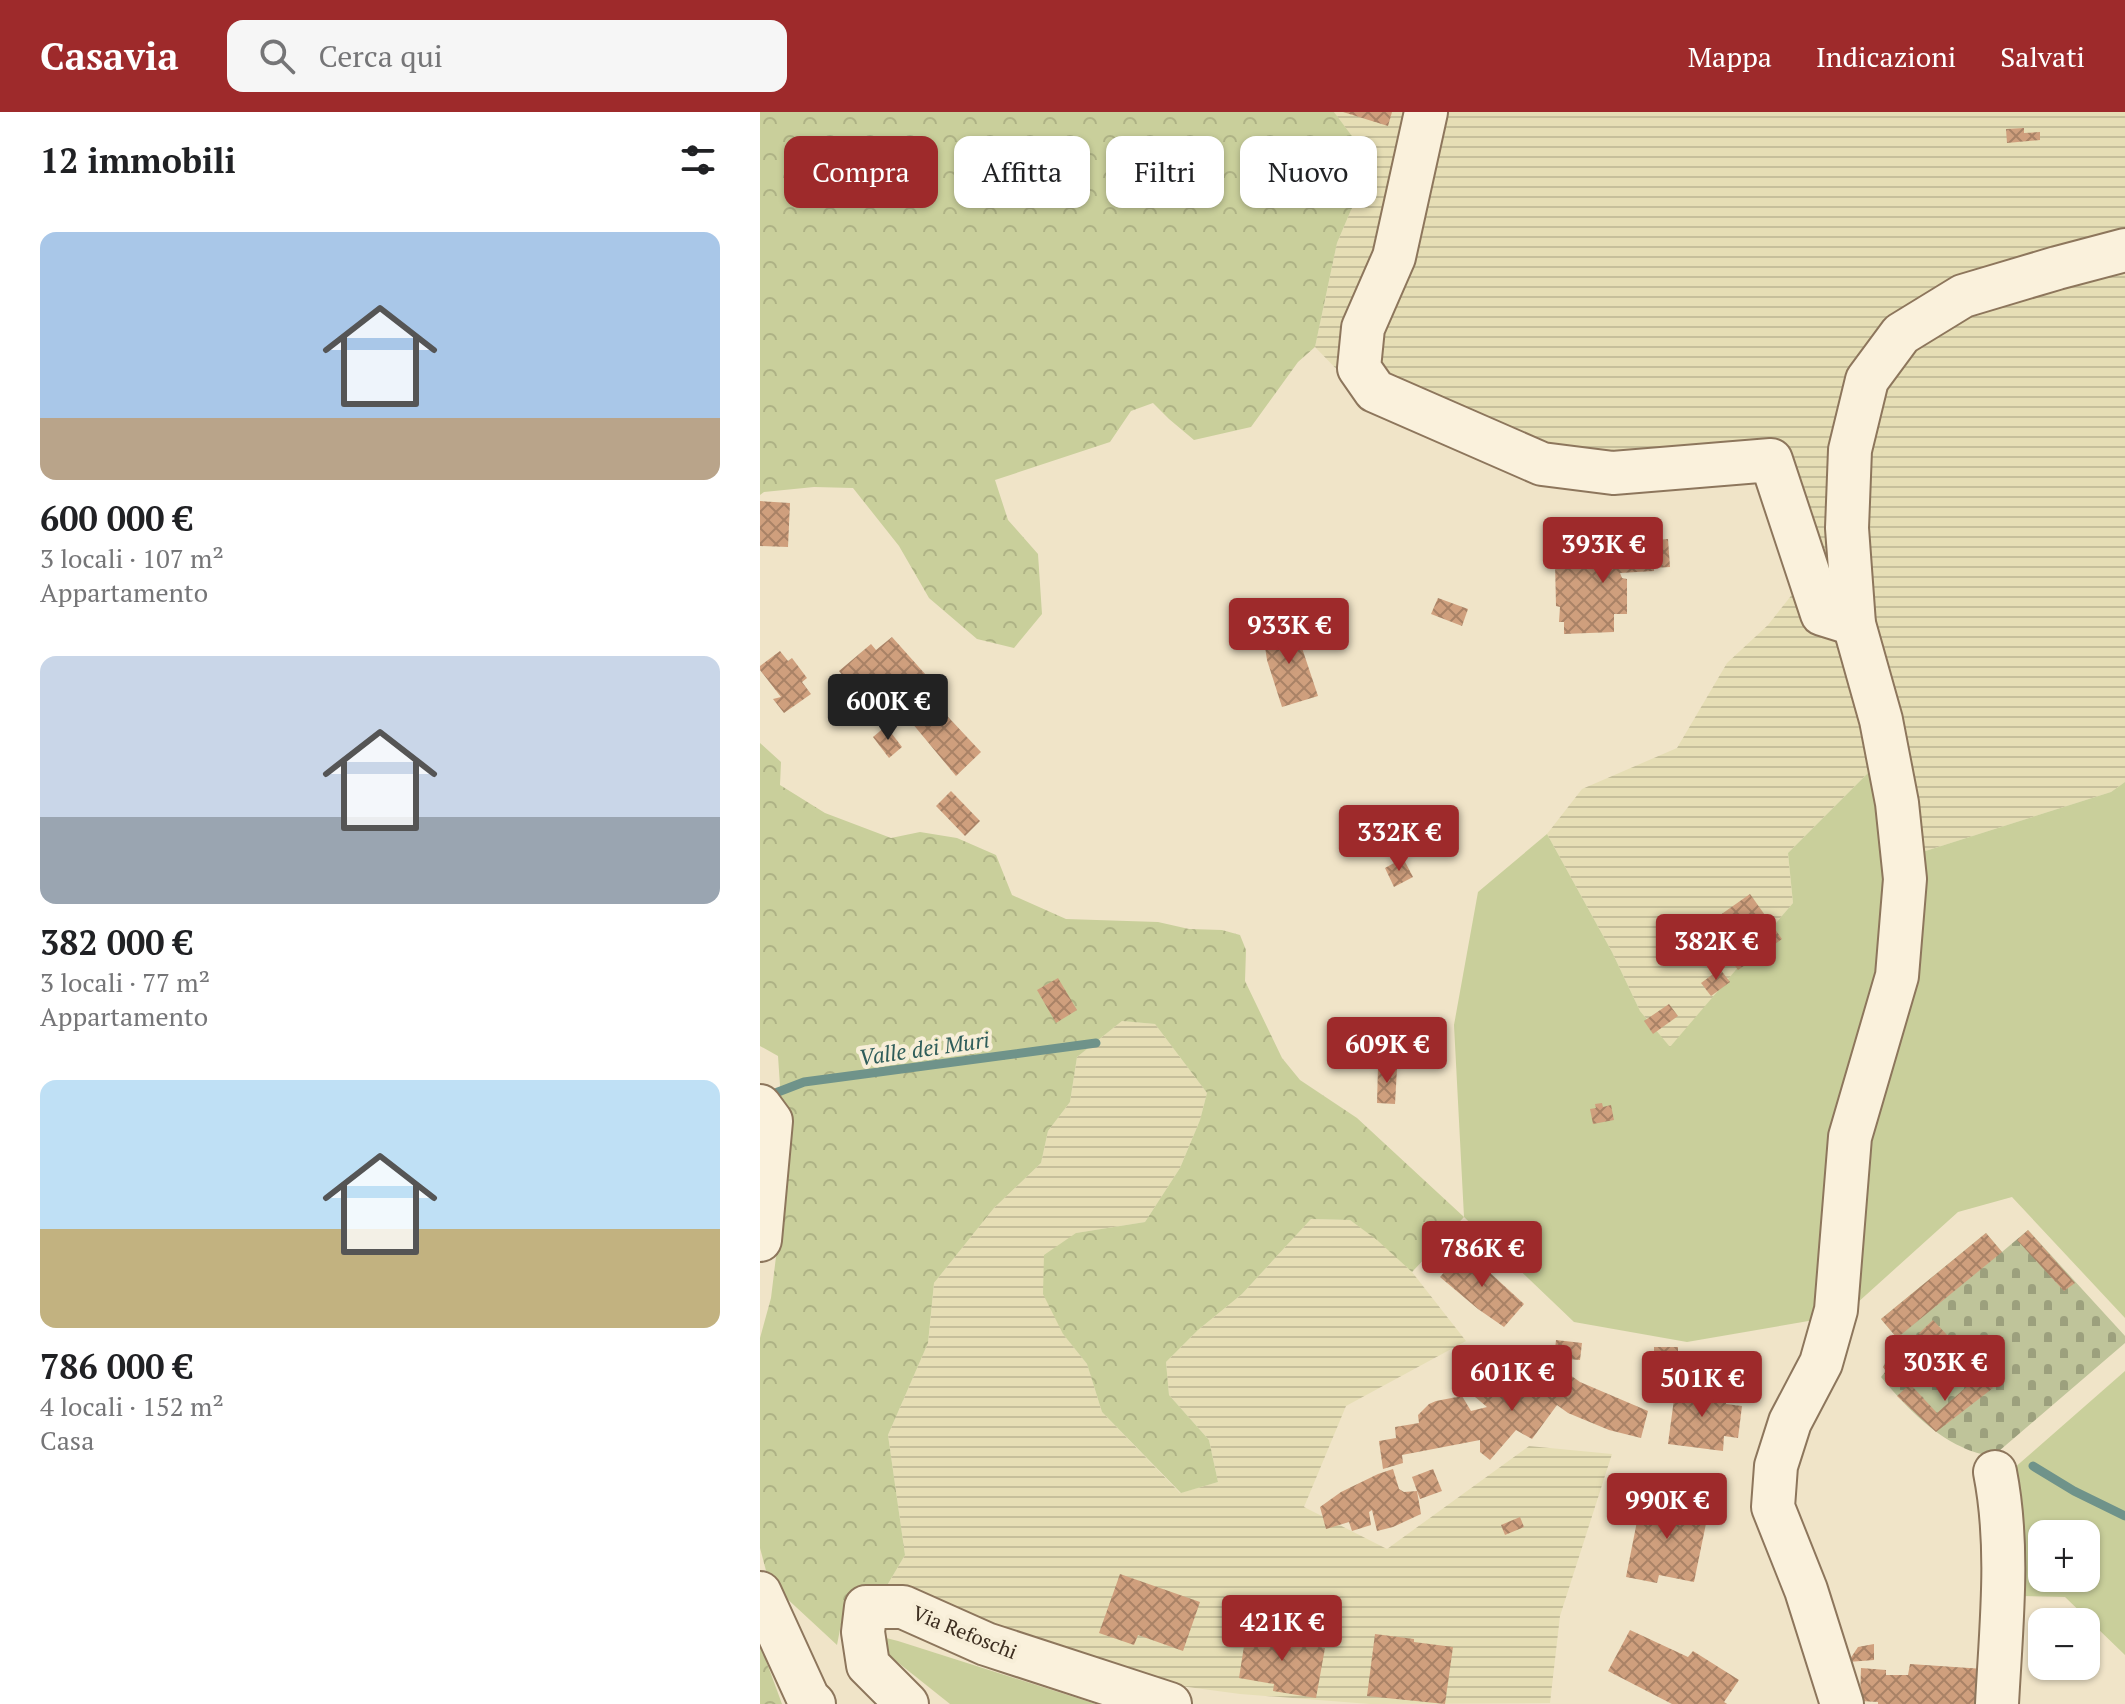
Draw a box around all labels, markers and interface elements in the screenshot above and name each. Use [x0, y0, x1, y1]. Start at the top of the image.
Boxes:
search box [227, 20, 787, 92]
text: Casavia [40, 31, 179, 81]
icon: search [255, 34, 299, 78]
text: Cerca qui [319, 36, 443, 76]
text: Mappa [1688, 38, 1772, 75]
text: Indicazioni [1816, 38, 1956, 75]
text: Salvati [2000, 38, 2085, 75]
chip: Compra [784, 136, 938, 208]
chip: Affitta [954, 136, 1090, 208]
chip: Filtri [1106, 136, 1224, 208]
chip: Nuovo [1240, 136, 1377, 208]
text: 12 immobili [40, 138, 236, 183]
icon: filters [676, 138, 720, 182]
icon: home [308, 284, 452, 428]
text: 600 000 € [40, 496, 193, 541]
pin: 393K € [1538, 517, 1668, 585]
text: 393K € [1561, 526, 1645, 560]
text: 3 locali · 107 m² [40, 541, 224, 575]
text: Appartamento [40, 575, 208, 609]
pin: 933K € [1224, 598, 1354, 666]
text: 933K € [1247, 607, 1331, 641]
pin: 600K € [823, 674, 953, 742]
text: 600K € [846, 683, 930, 717]
icon: home [308, 708, 452, 852]
pin: 332K € [1334, 805, 1464, 873]
text: 332K € [1357, 814, 1441, 848]
pin: 382K € [1651, 914, 1781, 982]
text: 382 000 € [40, 920, 193, 965]
text: 382K € [1674, 923, 1758, 957]
text: 3 locali · 77 m² [40, 965, 210, 999]
text: Appartamento [40, 999, 208, 1033]
pin: 609K € [1322, 1017, 1452, 1085]
water label: Valle dei Muri [857, 1024, 991, 1072]
text: 609K € [1345, 1026, 1429, 1060]
icon: home [308, 1132, 452, 1276]
pin: 786K € [1417, 1221, 1547, 1289]
text: 786K € [1440, 1230, 1524, 1264]
pin: 303K € [1880, 1335, 2010, 1403]
text: 786 000 € [40, 1344, 193, 1389]
text: 303K € [1903, 1344, 1987, 1378]
pin: 601K € [1447, 1345, 1577, 1413]
pin: 501K € [1637, 1351, 1767, 1419]
text: 601K € [1470, 1354, 1554, 1388]
text: 501K € [1660, 1360, 1744, 1394]
text: 4 locali · 152 m² [40, 1389, 224, 1423]
text: Casa [40, 1423, 94, 1457]
pin: 990K € [1602, 1473, 1732, 1541]
text: 990K € [1625, 1482, 1709, 1516]
map controls [2028, 1520, 2100, 1680]
button: + [2028, 1520, 2100, 1592]
pin: 421K € [1217, 1595, 1347, 1663]
street label: Via Refoschi [909, 1599, 1021, 1665]
text: 421K € [1240, 1604, 1324, 1638]
button: − [2028, 1608, 2100, 1680]

